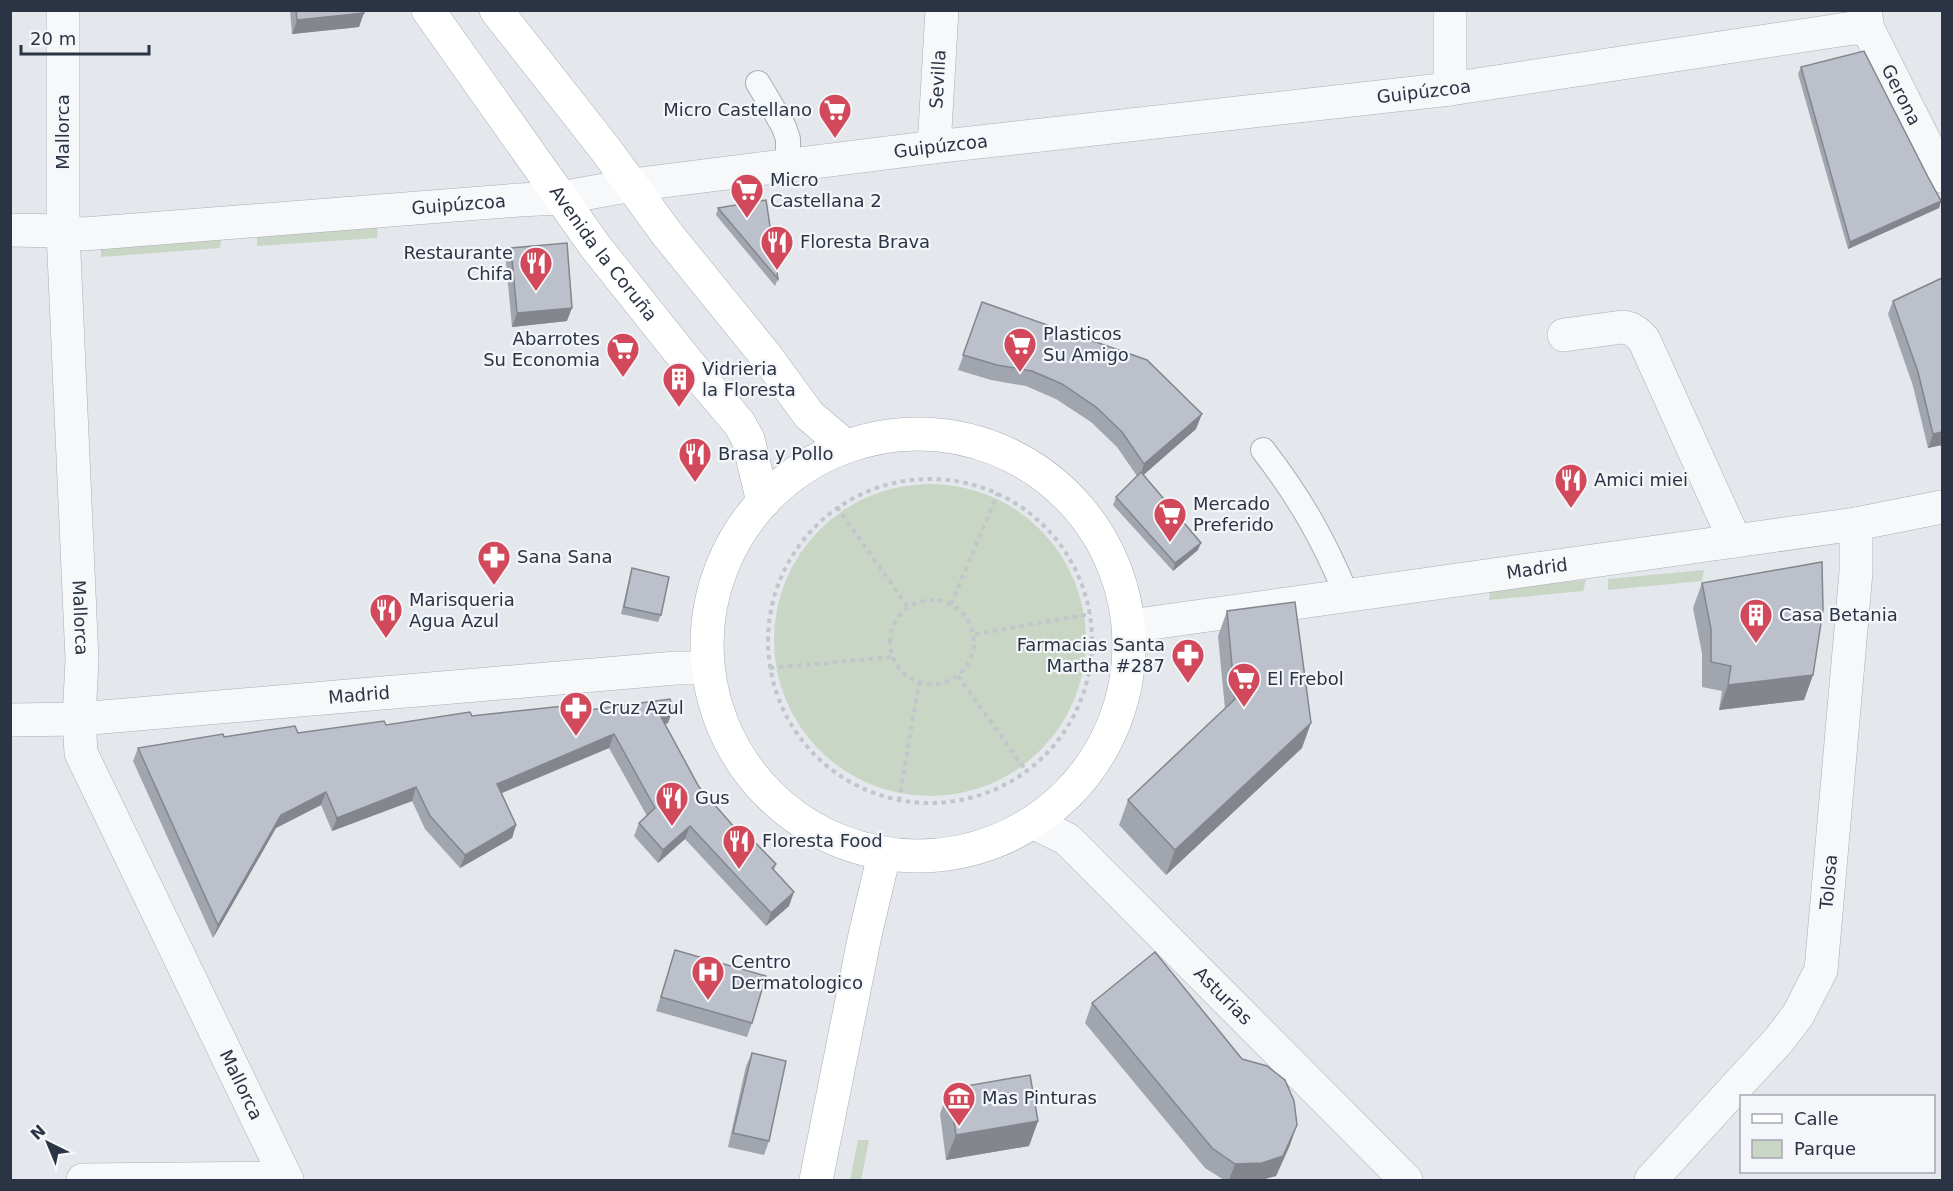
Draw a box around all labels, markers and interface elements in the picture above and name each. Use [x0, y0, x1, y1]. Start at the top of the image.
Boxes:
scale bar [21, 18, 148, 56]
text: 20 m [30, 28, 76, 49]
street label: Sevilla [925, 49, 950, 109]
street label: Gerona [1878, 61, 1926, 129]
street label: Guipúzcoa [1376, 75, 1472, 107]
supermarket icon: Micro Castellano [817, 92, 853, 139]
street label: Mallorca [52, 94, 73, 170]
place label: Micro Castellano [663, 99, 812, 120]
street label: Guipúzcoa [892, 130, 989, 162]
place label: Micro Castellana 2 [770, 169, 882, 211]
supermarket icon: Micro Castellana 2 [729, 172, 765, 219]
street label: Avenida la Coruña [546, 181, 662, 325]
street label: Guipúzcoa [411, 190, 507, 218]
restaurant icon: Floresta Brava [759, 224, 795, 271]
place label: Floresta Brava [800, 231, 930, 252]
place label: Restaurante Chifa [403, 242, 513, 284]
restaurant icon: Restaurante Chifa [518, 245, 554, 292]
place label: Plasticos Su Amigo [1043, 323, 1129, 365]
supermarket icon: Plasticos Su Amigo [1002, 326, 1038, 373]
place label: Abarrotes Su Economia [483, 328, 600, 370]
supermarket icon: Abarrotes Su Economia [605, 331, 641, 378]
place label: Vidrieria la Floresta [702, 358, 796, 400]
building icon: Vidrieria la Floresta [661, 361, 697, 408]
restaurant icon: Brasa y Pollo [677, 436, 713, 483]
place label: Brasa y Pollo [718, 443, 834, 464]
restaurant icon: Amici miei [1553, 462, 1589, 509]
place label: Amici miei [1594, 469, 1688, 490]
place label: Mercado Preferido [1193, 493, 1274, 535]
supermarket icon: Mercado Preferido [1152, 496, 1188, 543]
pharmacy icon: Sana Sana [476, 539, 512, 586]
place label: Sana Sana [517, 546, 613, 567]
street label: Madrid [1505, 554, 1569, 583]
street label: Mallorca [68, 579, 93, 656]
place label: Marisqueria Agua Azul [409, 589, 515, 631]
restaurant icon: Marisqueria Agua Azul [368, 592, 404, 639]
building icon: Casa Betania [1738, 597, 1774, 644]
place label: Casa Betania [1779, 604, 1898, 625]
place label: Farmacias Santa Martha #287 [1017, 634, 1165, 676]
pharmacy icon: Farmacias Santa Martha #287 [1170, 637, 1206, 684]
supermarket icon: El Frebol [1226, 661, 1262, 708]
place label: El Frebol [1267, 668, 1344, 689]
street label: Madrid [327, 681, 391, 708]
pharmacy icon: Cruz Azul [558, 690, 594, 737]
place label: Cruz Azul [599, 697, 684, 718]
restaurant icon: Gus [654, 780, 690, 827]
place label: Gus [695, 787, 730, 808]
restaurant icon: Floresta Food [721, 823, 757, 870]
place label: Floresta Food [762, 830, 883, 851]
street label: Tolosa [1815, 853, 1841, 911]
place label: Centro Dermatologico [731, 951, 863, 993]
hospital icon: Centro Dermatologico [690, 954, 726, 1001]
street label: Asturias [1190, 962, 1257, 1029]
street label: Mallorca [216, 1046, 267, 1123]
museum icon: Mas Pinturas [941, 1080, 977, 1127]
place label: Mas Pinturas [982, 1087, 1097, 1108]
legend [1740, 1095, 1935, 1173]
text: Calle [1794, 1108, 1839, 1129]
north arrow [18, 1113, 78, 1173]
text: N [27, 1121, 49, 1144]
text: Parque [1794, 1138, 1856, 1159]

